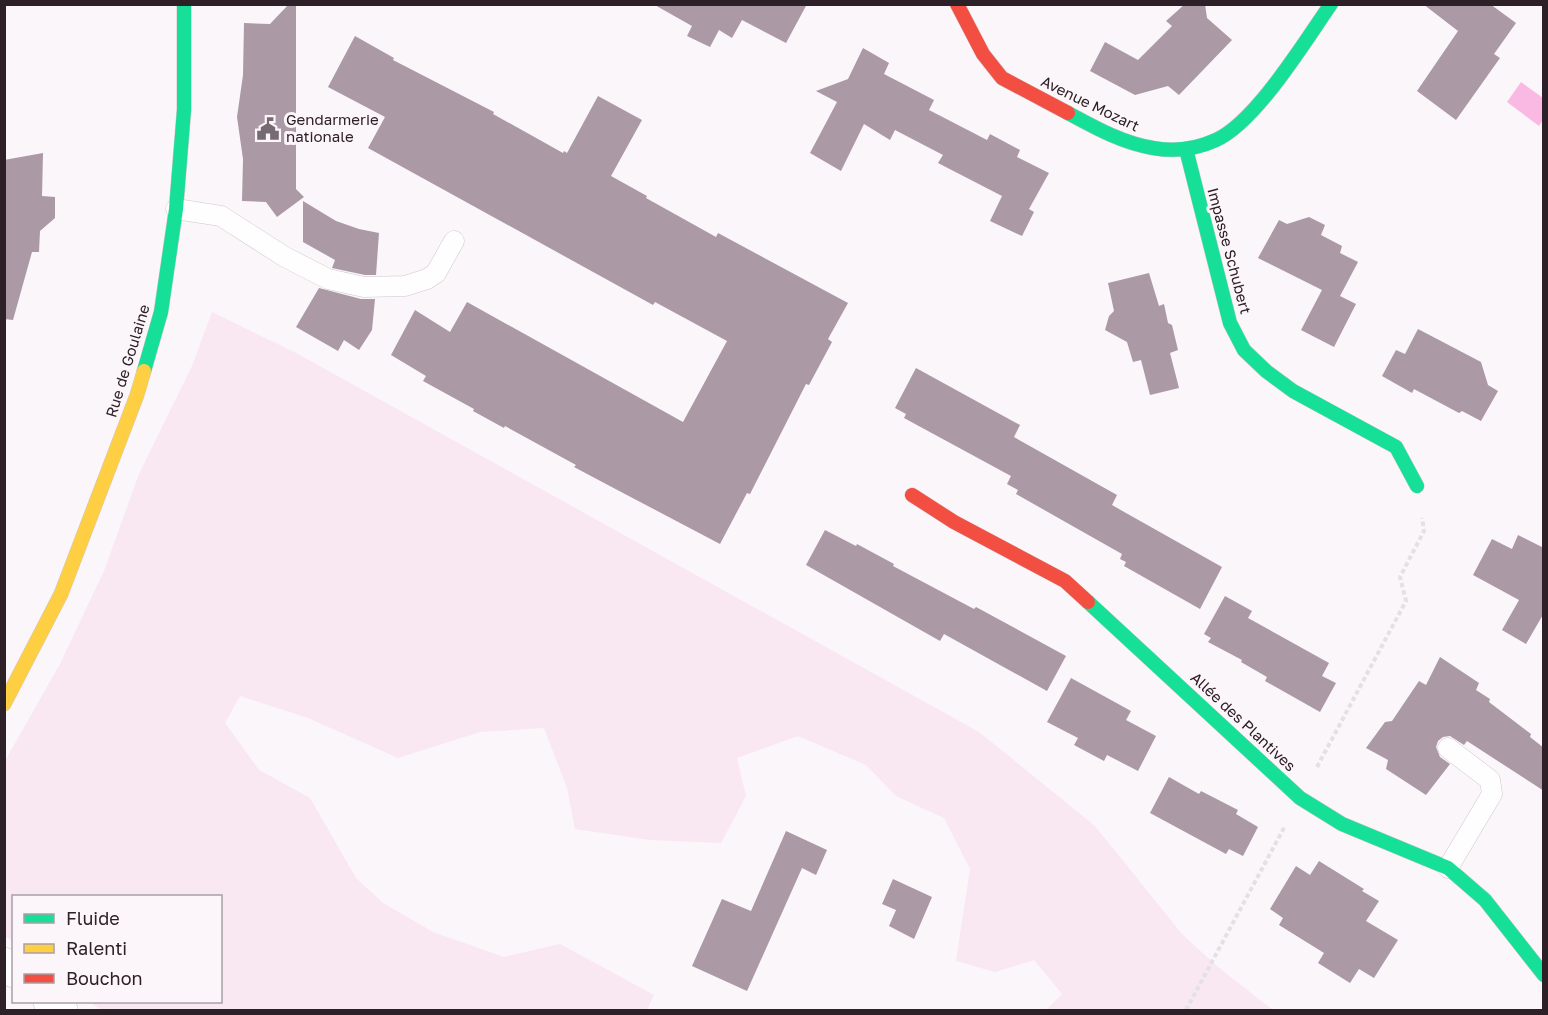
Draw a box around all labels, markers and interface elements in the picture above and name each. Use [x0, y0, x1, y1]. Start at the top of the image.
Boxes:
street label: Avenue Mozart [1038, 72, 1142, 135]
place label: Gendarmerie nationale [286, 110, 379, 145]
public building icon: Gendarmerie nationale [255, 116, 281, 142]
street label: Impasse Schubert [1204, 186, 1256, 316]
street label: Rue de Goulaine [101, 302, 153, 419]
street label: Allée des Plantives [1187, 668, 1300, 775]
legend [12, 895, 222, 1003]
text: Fluide [66, 907, 120, 929]
text: Ralenti [66, 937, 127, 959]
text: Bouchon [66, 967, 143, 989]

